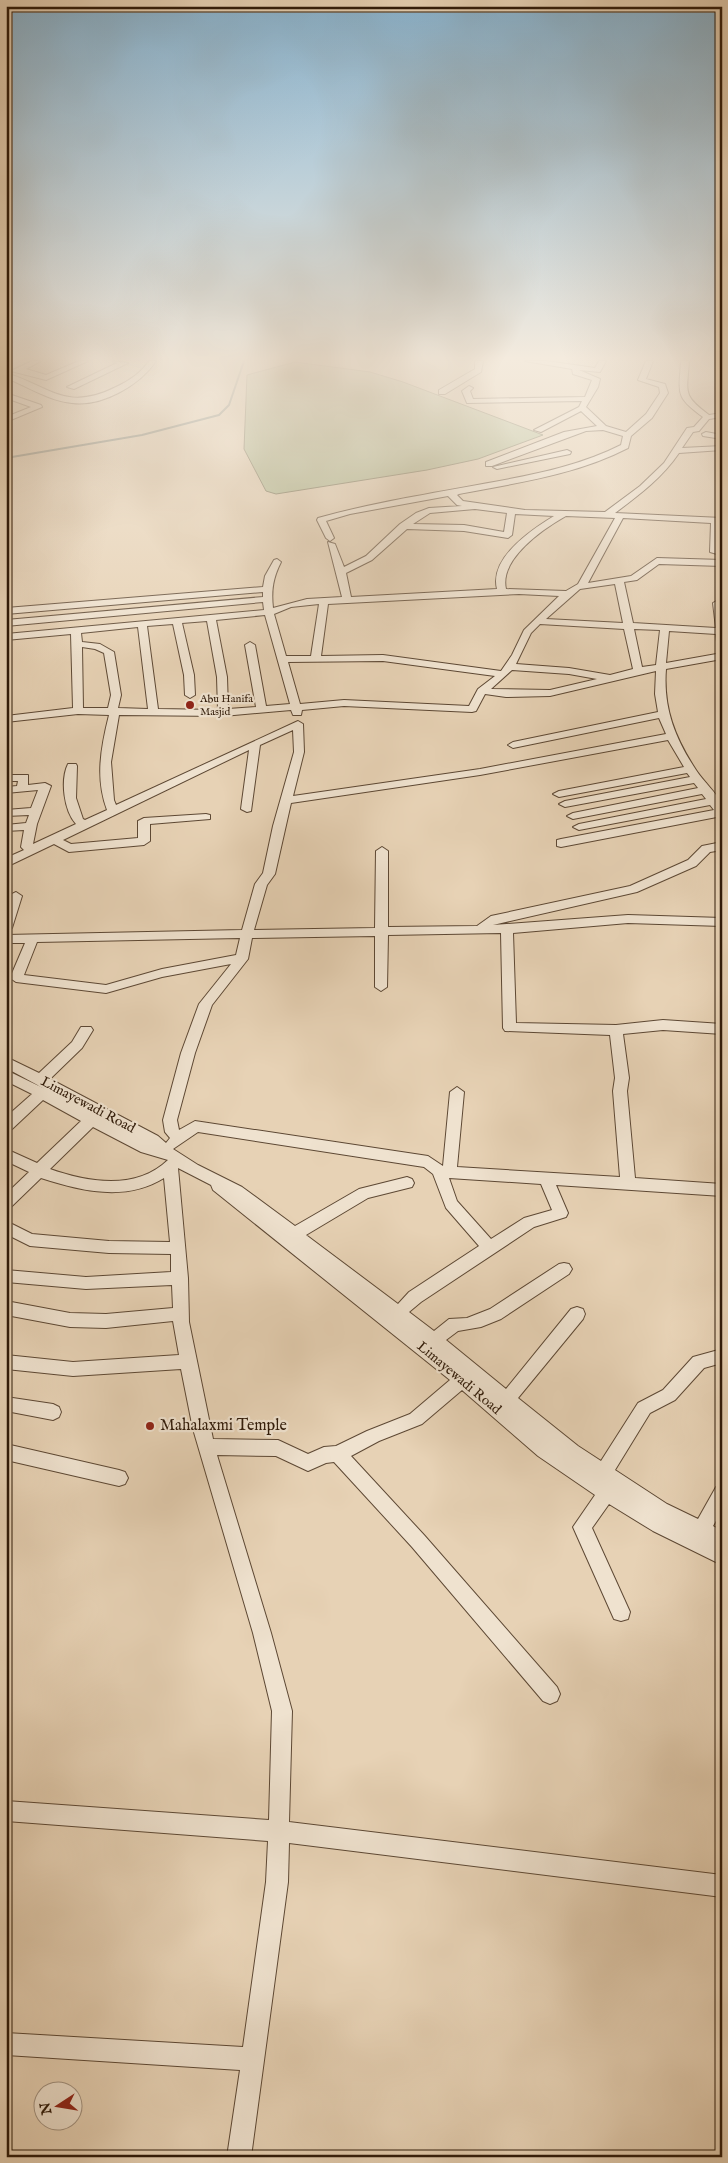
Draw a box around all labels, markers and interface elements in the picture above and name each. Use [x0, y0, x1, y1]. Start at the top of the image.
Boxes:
place label: Abu Hanifa Masjid [199, 692, 253, 719]
marker: Abu Hanifa Masjid [184, 699, 196, 711]
street label: Limayewadi Road [38, 1072, 139, 1138]
street label: Limayewadi Road [413, 1337, 505, 1419]
place label: Mahalaxmi Temple [160, 1416, 287, 1436]
marker: Mahalaxmi Temple [144, 1420, 156, 1432]
north arrow [32, 2080, 82, 2130]
text: N [36, 2101, 57, 2117]

